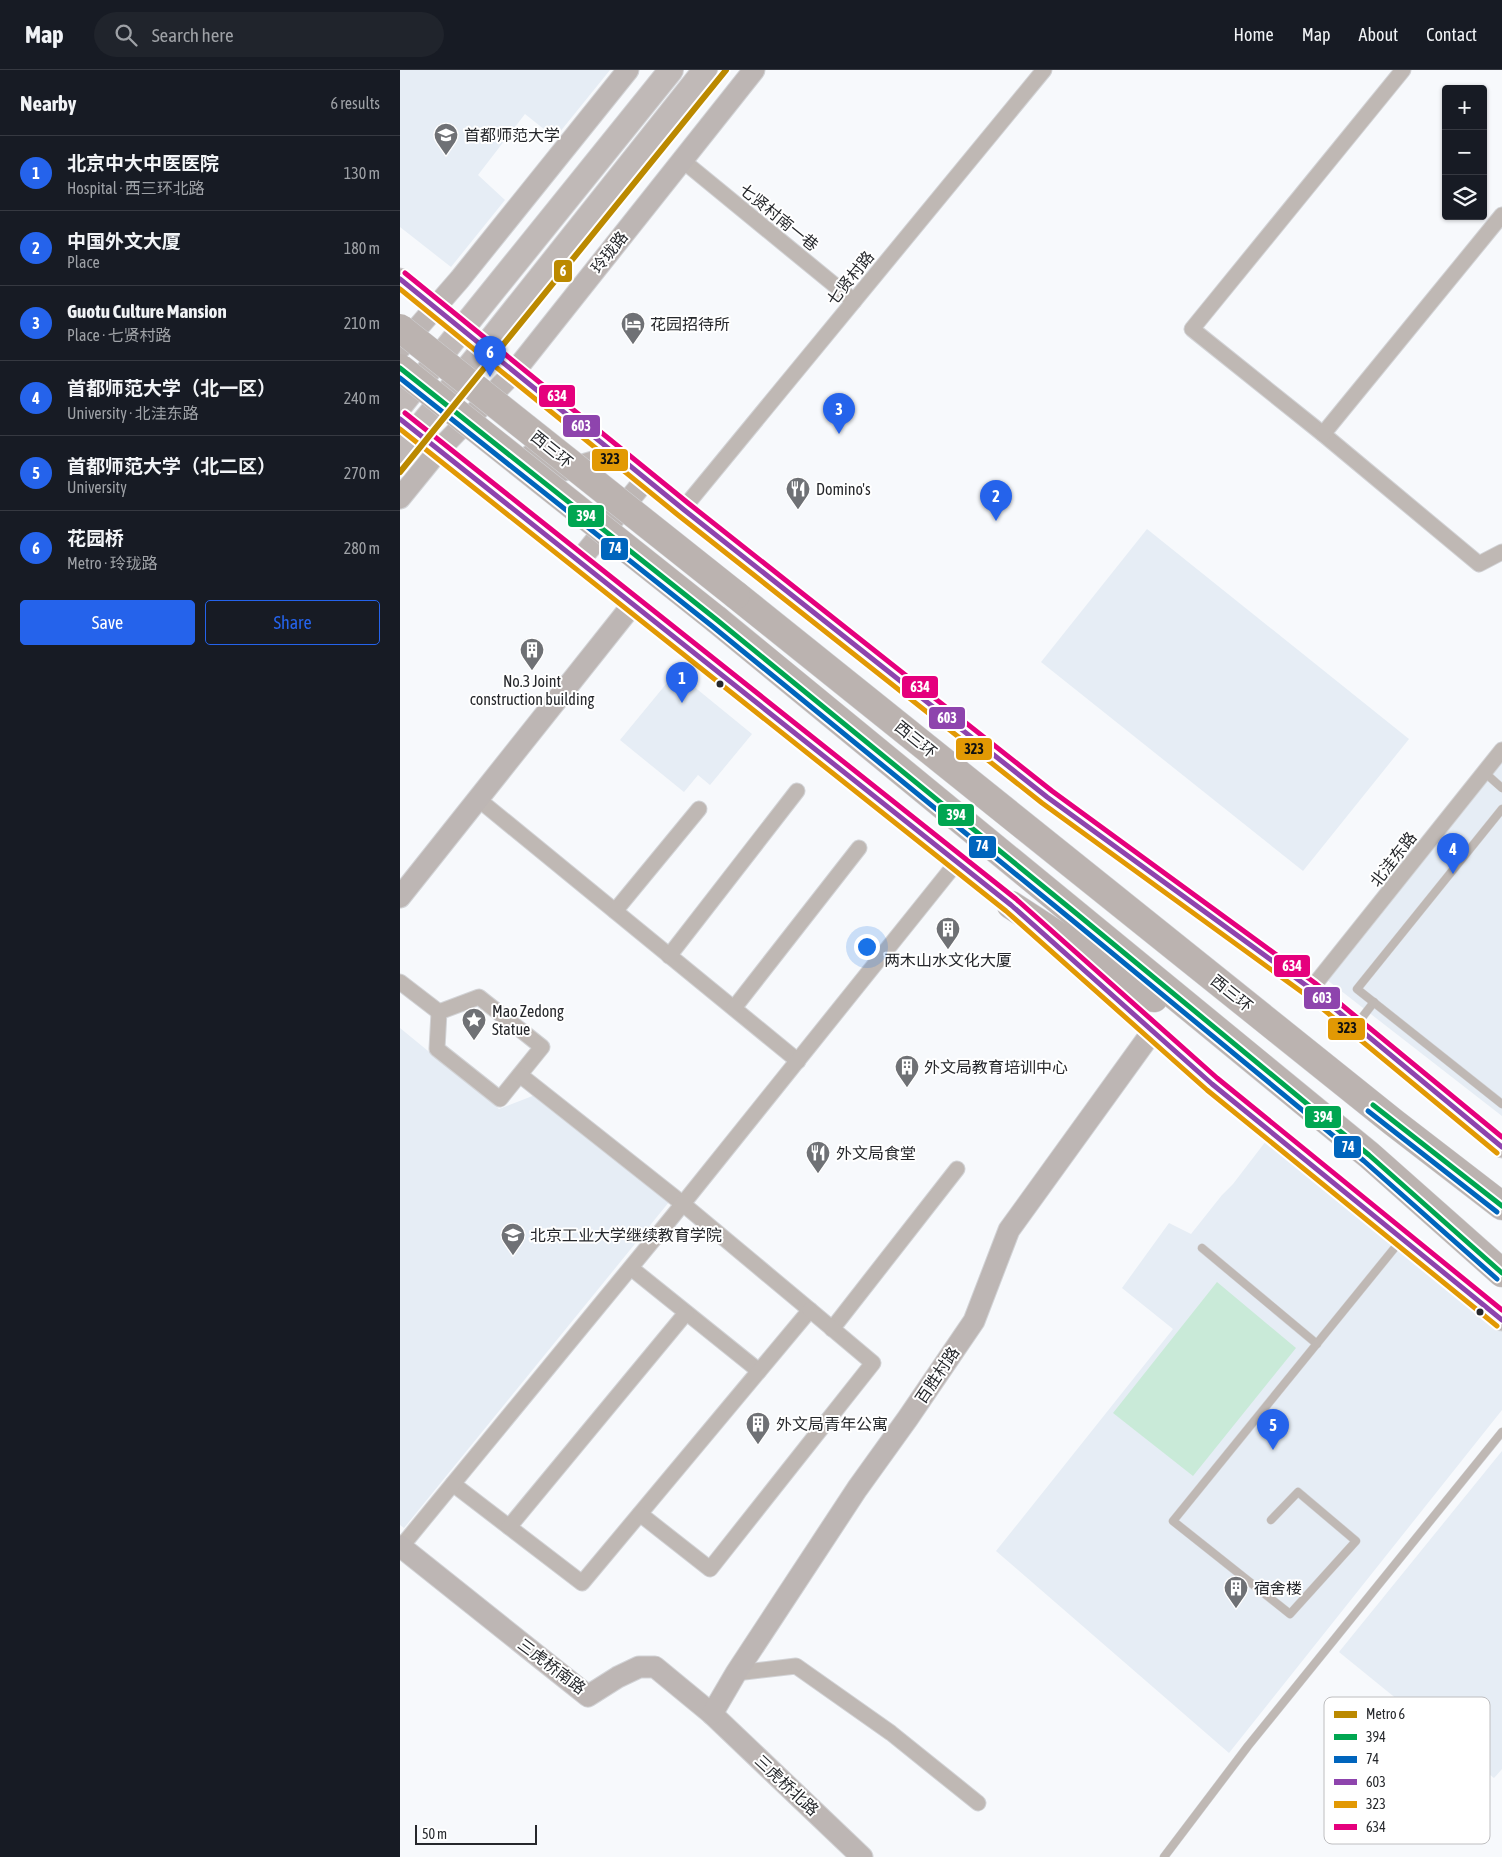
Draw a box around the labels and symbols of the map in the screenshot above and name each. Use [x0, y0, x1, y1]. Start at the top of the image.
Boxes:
school or university icon: 首都师范大学 [433, 122, 459, 156]
place label: 首都师范大学 [464, 126, 560, 144]
street label: 七贤村南一巷 [736, 180, 822, 254]
street label: 玲珑路 [587, 228, 631, 276]
street label: 七贤村路 [823, 247, 877, 309]
line badge: 6 [553, 259, 573, 283]
text: 6 [560, 263, 567, 279]
hotel icon: 花园招待所 [620, 311, 646, 345]
place label: 花园招待所 [650, 315, 730, 333]
pin: 6 [474, 336, 506, 377]
line badge: 634 [538, 384, 576, 408]
text: 634 [547, 388, 567, 404]
pin: 3 [823, 393, 855, 434]
line badge: 603 [562, 414, 601, 438]
text: 603 [571, 418, 591, 434]
street label: 西三环 [528, 427, 576, 471]
line badge: 323 [591, 448, 629, 472]
text: 323 [600, 451, 620, 467]
restaurant icon: Domino's [785, 476, 811, 510]
place label: Domino's [816, 480, 871, 498]
pin: 2 [980, 480, 1012, 521]
line badge: 394 [567, 504, 605, 528]
text: 394 [576, 508, 596, 524]
line badge: 74 [600, 537, 629, 561]
text: 74 [608, 540, 622, 556]
building icon: No.3 Joint construction building [519, 637, 545, 671]
pin: 1 [666, 662, 698, 703]
place label: No.3 Joint construction building [470, 672, 594, 709]
line badge: 634 [901, 675, 939, 699]
unlabelled marker [715, 679, 725, 689]
text: 634 [910, 679, 930, 695]
line badge: 603 [928, 706, 966, 730]
text: 603 [937, 710, 957, 726]
street label: 西三环 [892, 717, 940, 761]
line badge: 323 [955, 737, 993, 761]
text: 323 [964, 741, 984, 757]
line badge: 394 [937, 803, 975, 827]
text: 394 [946, 807, 966, 823]
street label: 北洼东路 [1366, 828, 1420, 890]
pin: 4 [1437, 833, 1469, 874]
line badge: 74 [968, 835, 997, 859]
text: 74 [975, 838, 989, 854]
building icon: 两木山水文化大厦 [935, 916, 961, 950]
your location [854, 934, 880, 960]
place label: 两木山水文化大厦 [884, 951, 1012, 969]
line badge: 634 [1273, 954, 1311, 978]
text: 634 [1282, 958, 1302, 974]
street label: 西三环 [1208, 971, 1256, 1015]
line badge: 603 [1303, 986, 1341, 1010]
text: 603 [1312, 990, 1332, 1006]
place label: Mao Zedong Statue [492, 1002, 564, 1038]
place icon: Mao Zedong Statue [461, 1007, 487, 1041]
line badge: 323 [1327, 1017, 1366, 1041]
text: 323 [1337, 1020, 1357, 1036]
building icon: 外文局教育培训中心 [894, 1054, 920, 1088]
place label: 外文局教育培训中心 [924, 1058, 1068, 1076]
line badge: 394 [1304, 1105, 1342, 1129]
text: 394 [1313, 1109, 1333, 1125]
line badge: 74 [1333, 1135, 1362, 1159]
text: 74 [1341, 1139, 1355, 1155]
restaurant icon: 外文局食堂 [805, 1140, 831, 1174]
place label: 外文局食堂 [836, 1144, 916, 1162]
school or university icon: 北京工业大学继续教育学院 [500, 1222, 526, 1256]
place label: 北京工业大学继续教育学院 [530, 1226, 722, 1244]
unlabelled marker [1475, 1307, 1485, 1317]
street label: 百胜村路 [912, 1343, 962, 1407]
pin: 5 [1257, 1409, 1289, 1450]
building icon: 外文局青年公寓 [745, 1411, 771, 1445]
place label: 外文局青年公寓 [776, 1415, 888, 1433]
building icon: 宿舍楼 [1223, 1575, 1249, 1609]
place label: 宿舍楼 [1254, 1579, 1302, 1597]
street label: 三虎桥南路 [515, 1635, 589, 1697]
legend [1324, 1697, 1490, 1844]
text: Metro 6 [1366, 1706, 1405, 1722]
text: 394 [1366, 1729, 1386, 1745]
street label: 三虎桥北路 [752, 1751, 822, 1819]
text: 74 [1366, 1751, 1380, 1767]
text: 603 [1366, 1774, 1386, 1790]
text: 323 [1366, 1796, 1386, 1812]
text: 634 [1366, 1819, 1386, 1835]
scale bar [415, 1822, 538, 1845]

